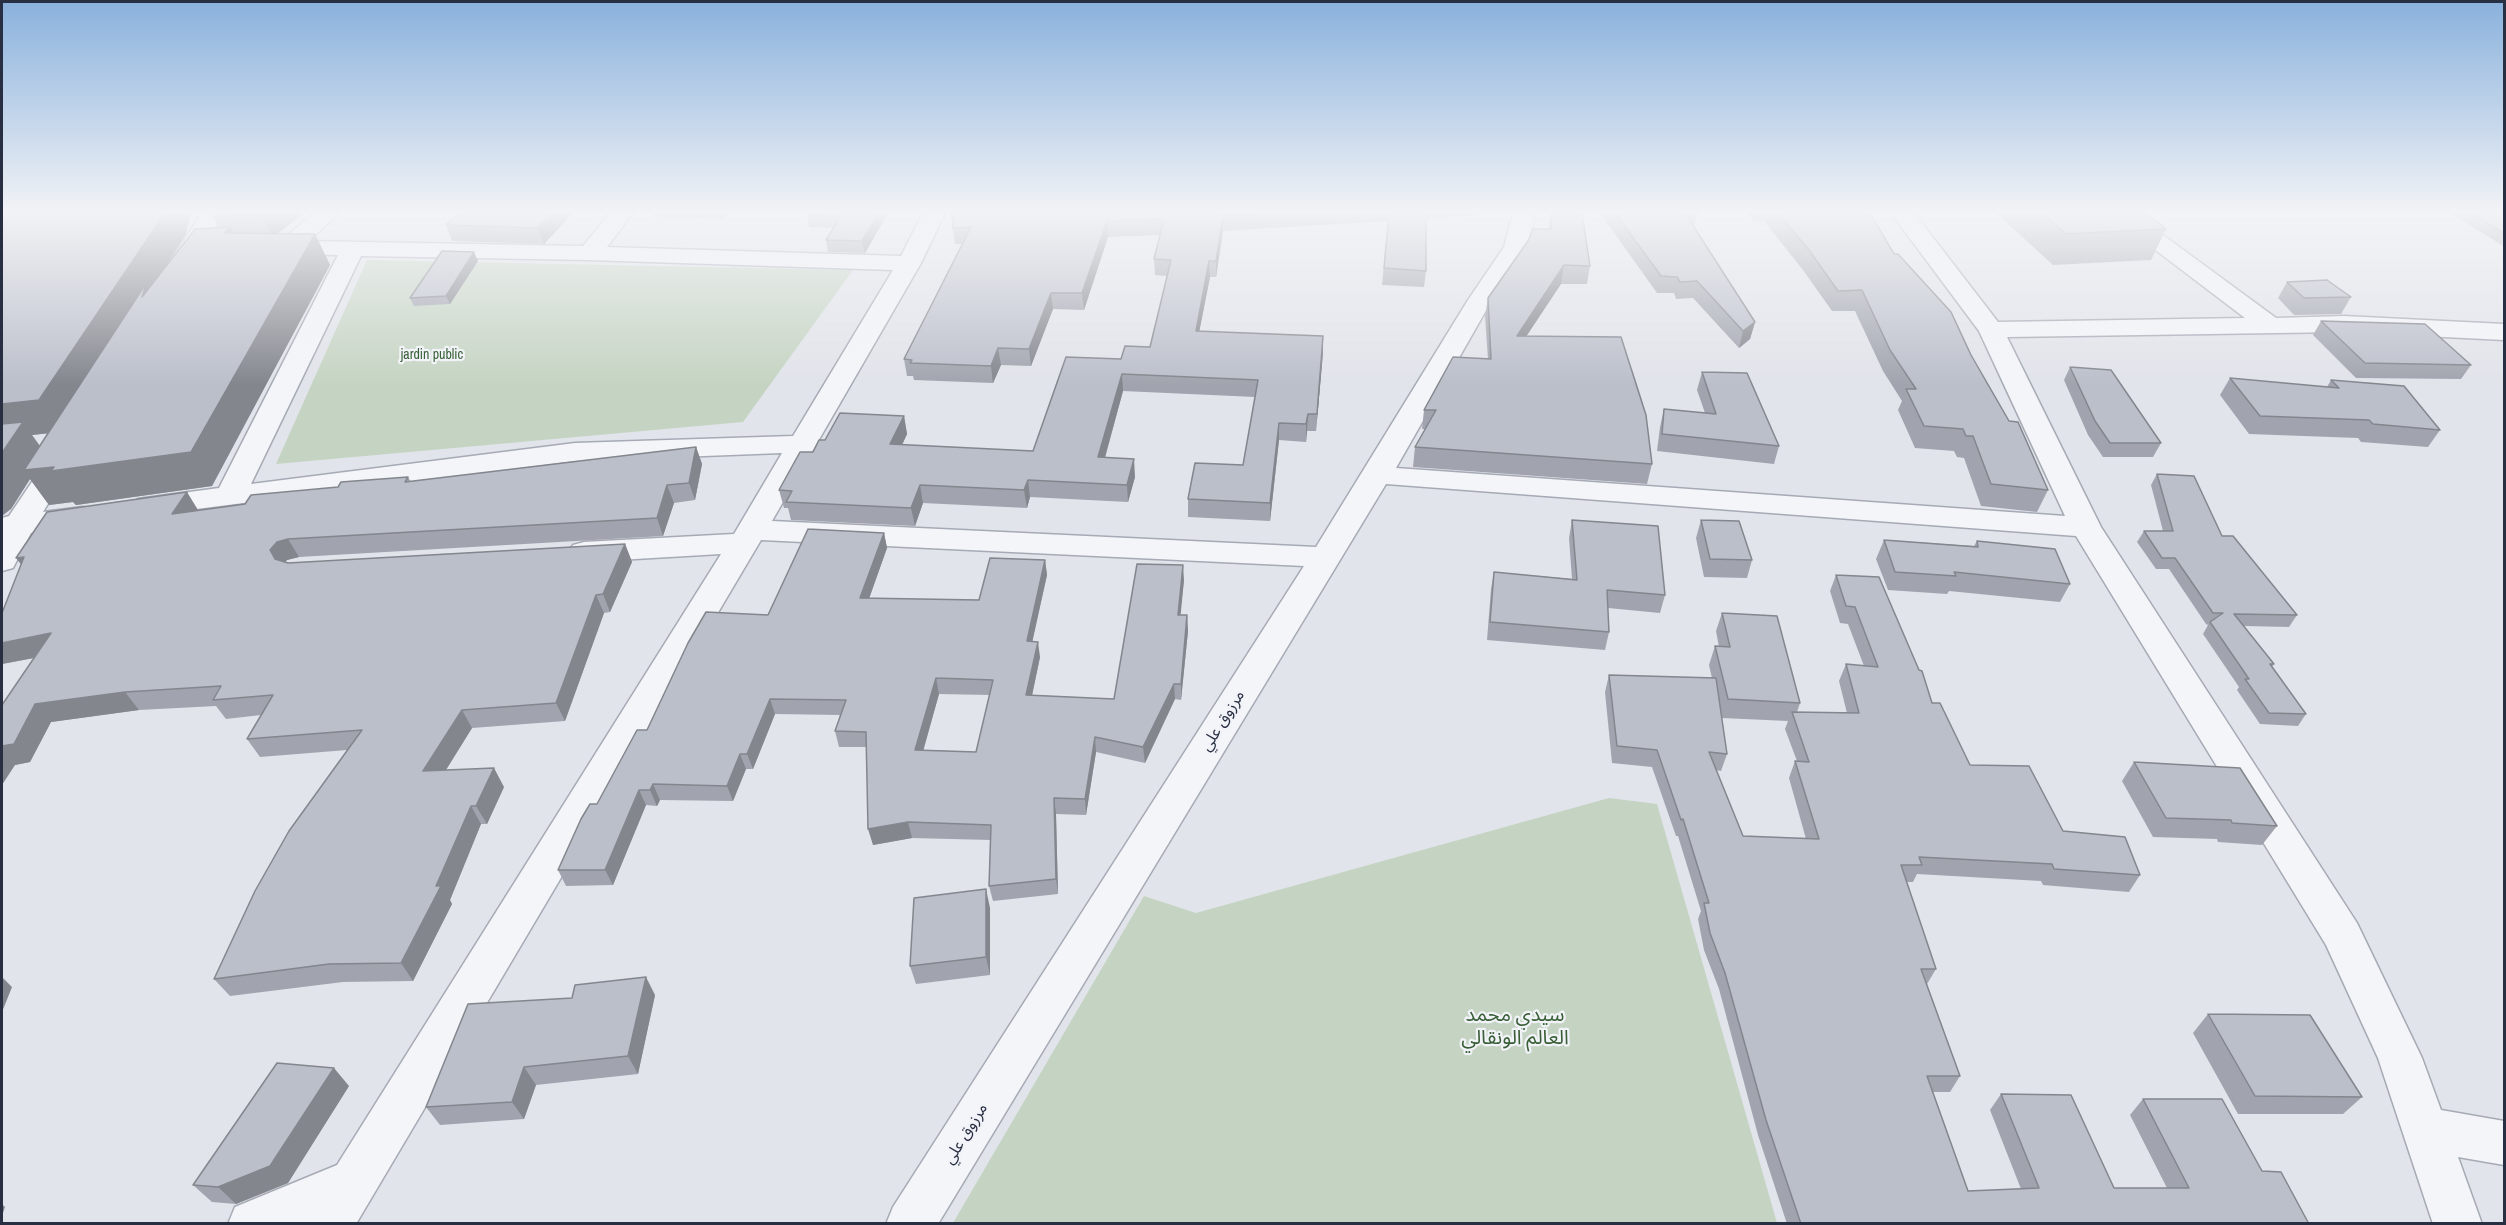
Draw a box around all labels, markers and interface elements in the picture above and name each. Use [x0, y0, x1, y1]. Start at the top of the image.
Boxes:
park label: jardin public [401, 347, 463, 363]
street label: مرزوق علي [1197, 687, 1249, 755]
park label: سيدي محمد العالم الونقالي [1461, 1004, 1569, 1051]
street label: مرزوق علي [940, 1100, 992, 1168]

